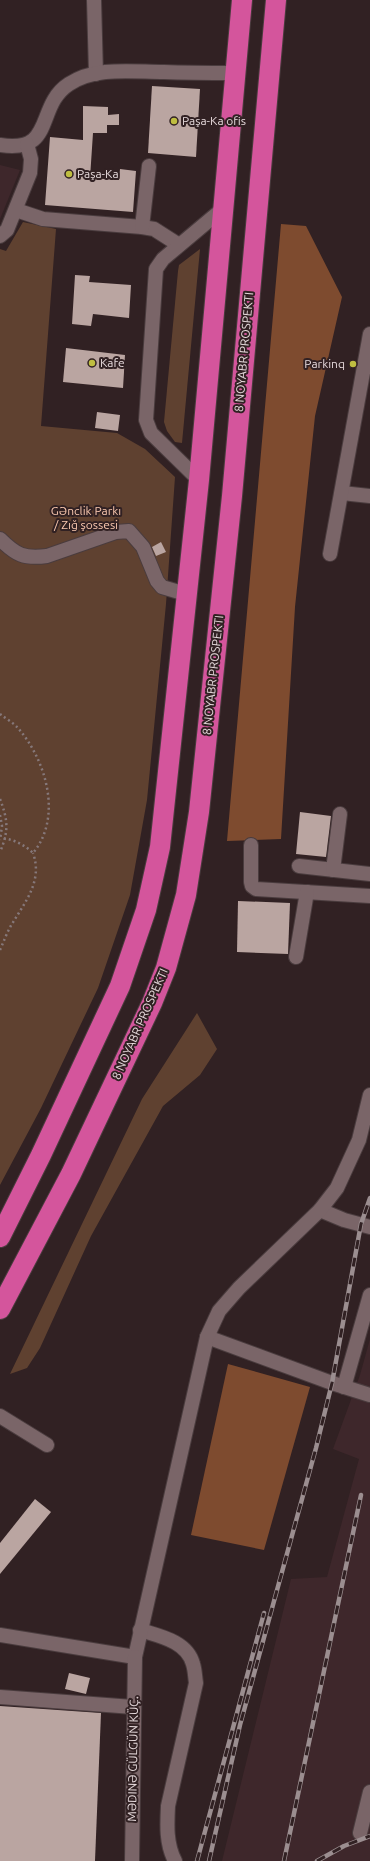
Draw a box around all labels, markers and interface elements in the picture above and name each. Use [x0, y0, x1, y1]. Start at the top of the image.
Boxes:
place label: Paşa-Ka ofis [182, 114, 246, 127]
marker: Paşa-Ka ofis [169, 116, 179, 126]
place label: Paşa-Ka [77, 167, 119, 180]
marker: Paşa-Ka [64, 169, 74, 179]
street label: 8 NOYABR PROSPEKTI [232, 292, 255, 412]
place label: Kafe [100, 356, 125, 369]
place label: Parkinq [304, 357, 345, 370]
marker: Kafe [87, 358, 97, 368]
marker: Parkinq [348, 359, 358, 369]
park label: Gənclik Parkı / Zığ şossesi [51, 504, 121, 531]
street label: 8 NOYABR PROSPEKTI [200, 615, 225, 735]
street label: 8 NOYABR PROSPEKTI [109, 966, 170, 1081]
street label: MƏDINƏ GÜLGÜN KÜÇ. [125, 1696, 140, 1822]

